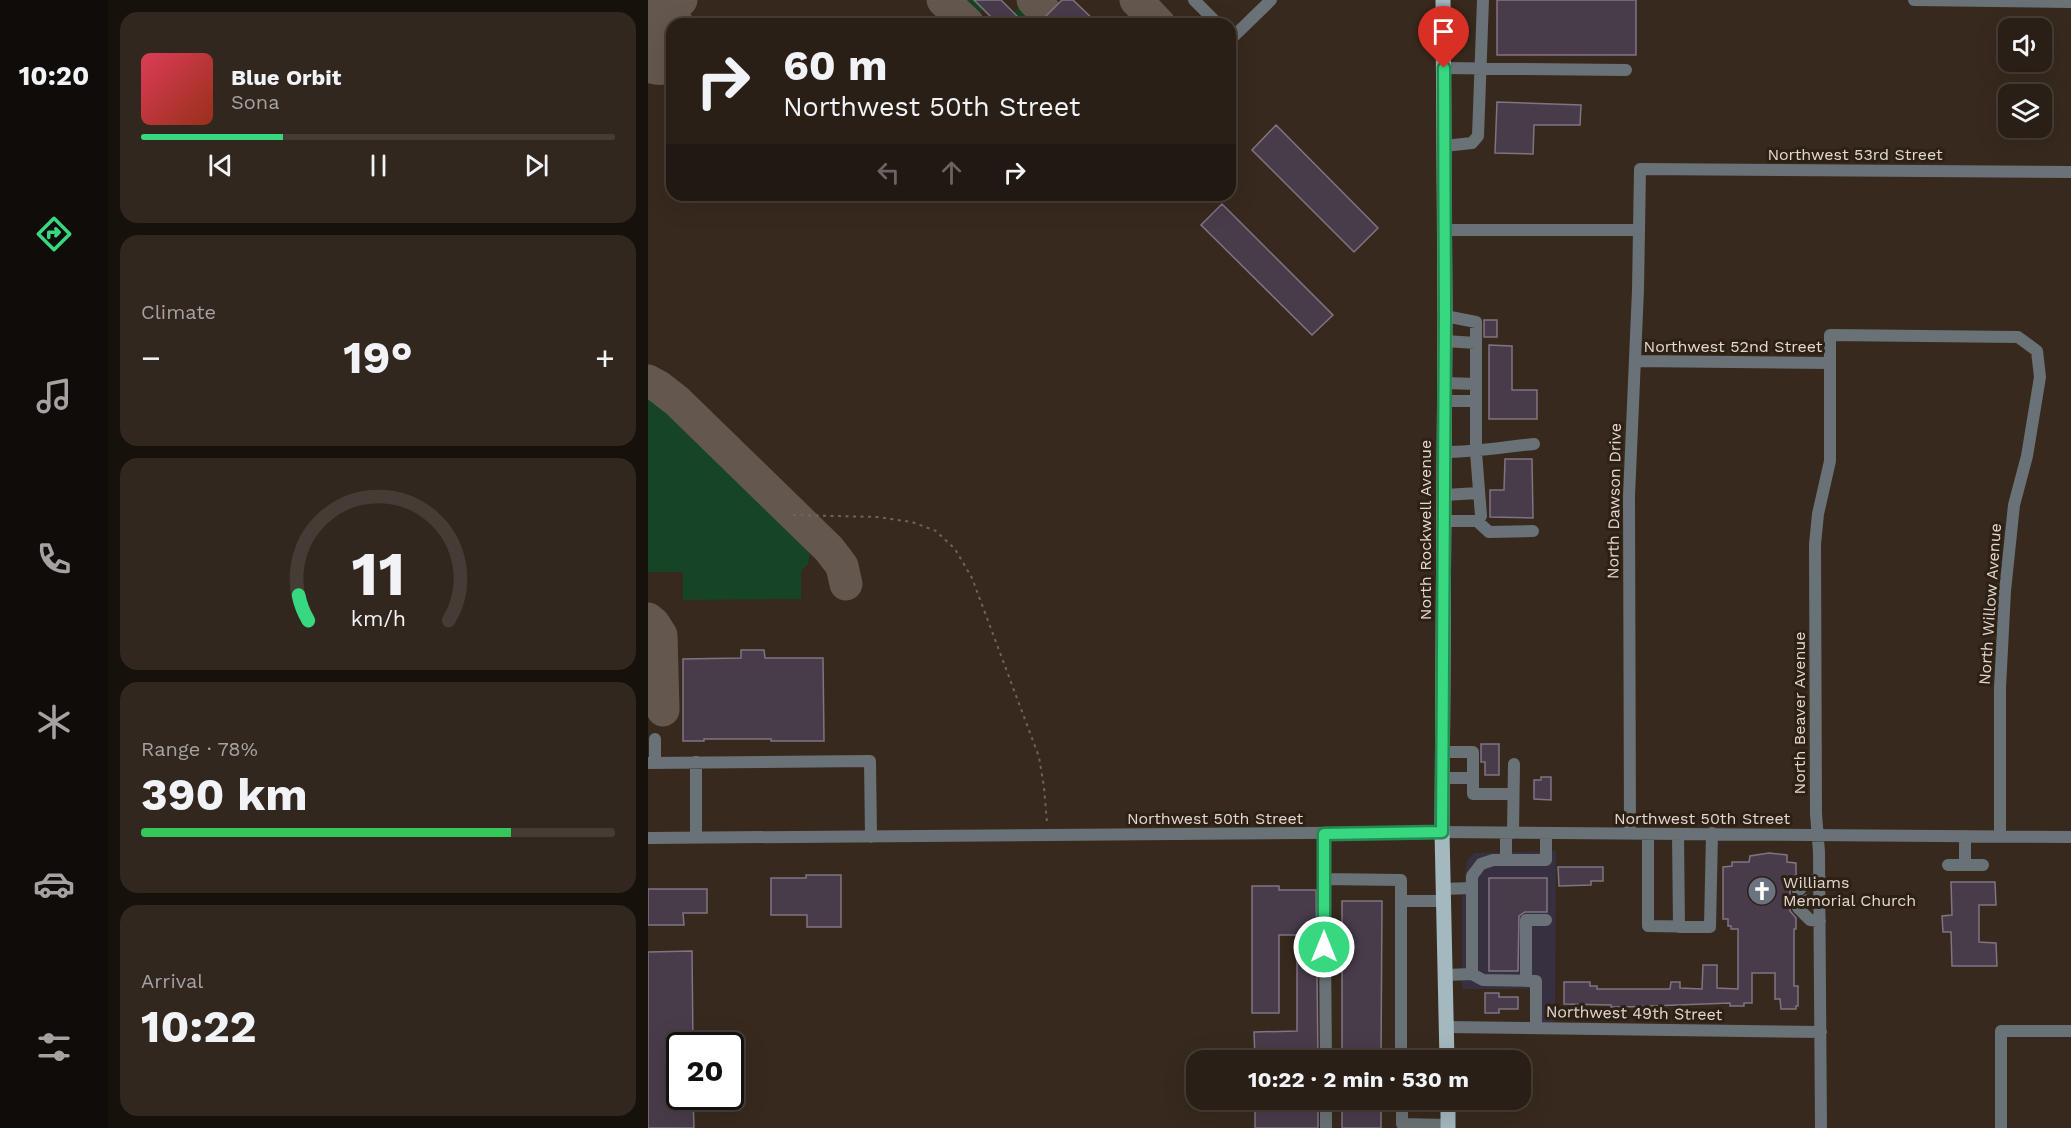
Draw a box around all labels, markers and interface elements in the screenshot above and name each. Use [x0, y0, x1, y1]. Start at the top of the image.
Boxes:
pin [1418, 6, 1469, 68]
icon: arrive [1427, 15, 1460, 48]
map controls [1998, 18, 2052, 138]
button: sound [1998, 18, 2052, 72]
text: 60 m [783, 41, 887, 90]
icon: right [684, 42, 762, 120]
text: 10:20 [19, 60, 89, 92]
text: Blue Orbit [231, 65, 341, 90]
button: layers [1998, 84, 2052, 138]
text: Sona [231, 90, 280, 114]
text: Northwest 50th Street [783, 91, 1080, 123]
street label: Northwest 53rd Street [1767, 145, 1943, 164]
icon: previous [204, 149, 237, 182]
icon: pause [362, 149, 395, 182]
icon: next [520, 149, 553, 182]
icon: left [872, 156, 905, 189]
icon: ahead [935, 156, 968, 189]
icon: right [998, 156, 1031, 189]
icon: directions [33, 213, 75, 255]
text: Climate [141, 300, 216, 324]
text: 19° [343, 331, 413, 384]
street label: Northwest 52nd Street [1644, 337, 1823, 356]
text: − [141, 338, 161, 377]
text: + [595, 338, 615, 377]
icon: music [33, 375, 75, 417]
street label: North Dawson Drive [1603, 423, 1625, 579]
street label: North Rockwell Avenue [1416, 440, 1435, 620]
street label: North Willow Avenue [1975, 522, 2005, 686]
text: 11 [351, 537, 405, 610]
icon: phone [33, 538, 75, 580]
text: km/h [350, 606, 406, 631]
street label: North Beaver Avenue [1790, 632, 1809, 794]
icon: climate [33, 701, 75, 743]
text: Range · 78% [141, 737, 258, 761]
text: 390 km [141, 768, 308, 821]
street label: Northwest 50th Street [1127, 809, 1303, 828]
street label: Northwest 50th Street [1614, 809, 1790, 828]
icon: car [33, 863, 75, 905]
place label: Williams Memorial Church [1783, 873, 1916, 910]
church icon: Williams Memorial Church [1746, 875, 1778, 907]
position arrow [1292, 915, 1356, 979]
text: Arrival [141, 969, 203, 993]
text: 10:22 [141, 1000, 257, 1053]
street label: Northwest 49th Street [1546, 1002, 1723, 1024]
icon: filters [33, 1026, 75, 1068]
speed limit sign: 20 [666, 1032, 744, 1110]
text: 10:22 · 2 min · 530 m [1248, 1067, 1469, 1092]

